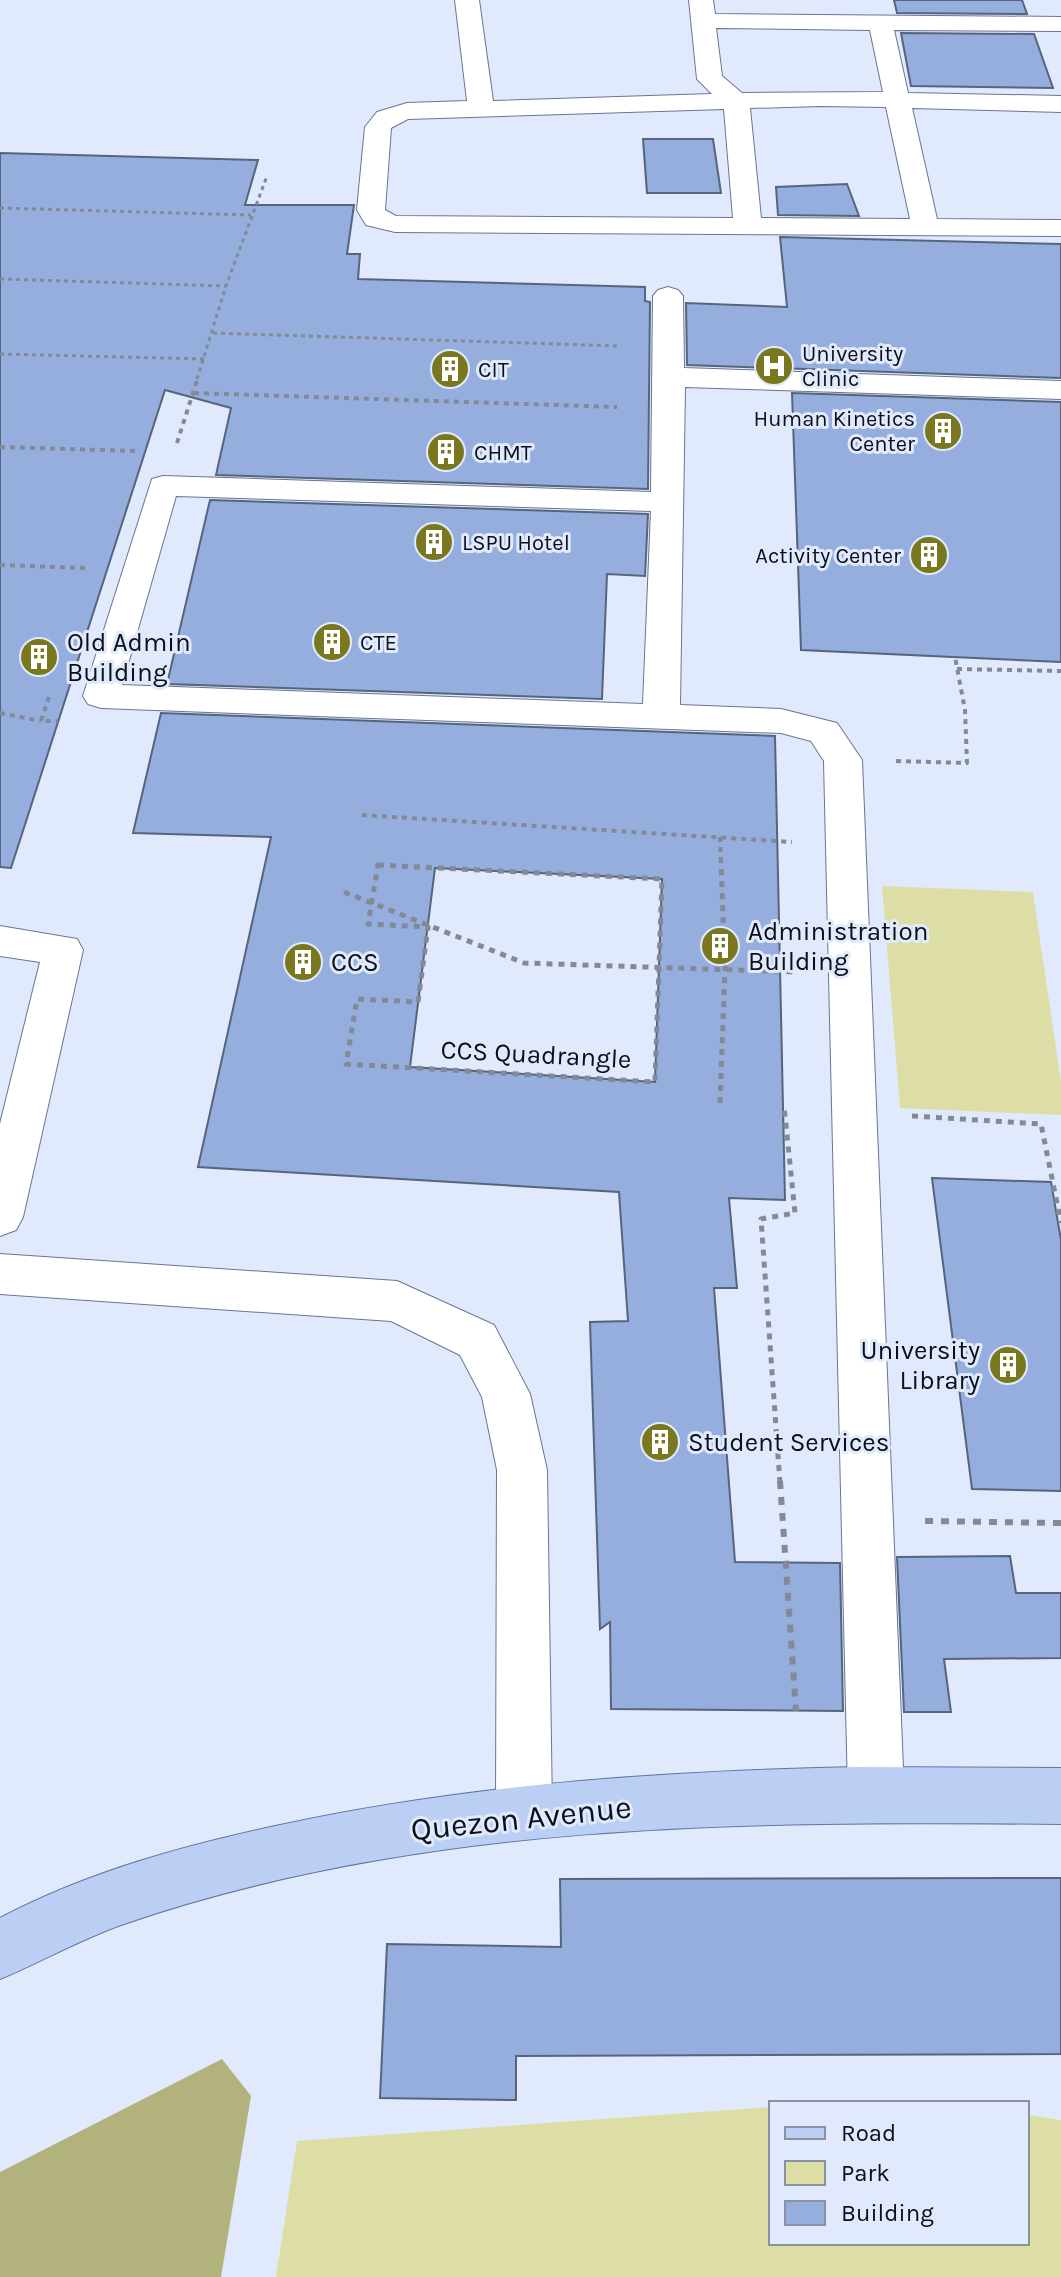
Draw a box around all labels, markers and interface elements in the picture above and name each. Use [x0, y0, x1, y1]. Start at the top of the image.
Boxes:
place label: University Clinic [802, 341, 903, 392]
hospital icon: University Clinic [753, 345, 795, 387]
building icon: CIT [429, 348, 471, 390]
place label: CIT [478, 357, 509, 383]
place label: Human Kinetics Center [754, 406, 915, 457]
building icon: Human Kinetics Center [922, 410, 964, 452]
building icon: CHMT [425, 431, 467, 473]
place label: CHMT [474, 440, 532, 466]
building icon: LSPU Hotel [413, 521, 455, 563]
place label: LSPU Hotel [462, 530, 570, 556]
building icon: Activity Center [908, 534, 950, 576]
place label: Activity Center [755, 543, 901, 569]
building icon: CTE [311, 621, 353, 663]
place label: Old Admin Building [67, 627, 191, 688]
place label: CTE [360, 630, 397, 656]
building icon: Old Admin Building [18, 636, 60, 678]
place label: Administration Building [748, 916, 928, 977]
building icon: Administration Building [699, 925, 741, 967]
building icon: CCS [282, 941, 324, 983]
place label: CCS [331, 947, 379, 978]
street label: CCS Quadrangle [440, 1034, 632, 1075]
place label: University Library [860, 1335, 980, 1396]
building icon: University Library [987, 1344, 1029, 1386]
building icon: Student Services [639, 1421, 681, 1463]
place label: Student Services [688, 1427, 889, 1458]
street label: Quezon Avenue [409, 1789, 633, 1848]
legend [769, 2101, 1029, 2245]
text: Road [841, 2119, 896, 2147]
text: Park [841, 2159, 890, 2187]
text: Building [841, 2199, 934, 2227]

